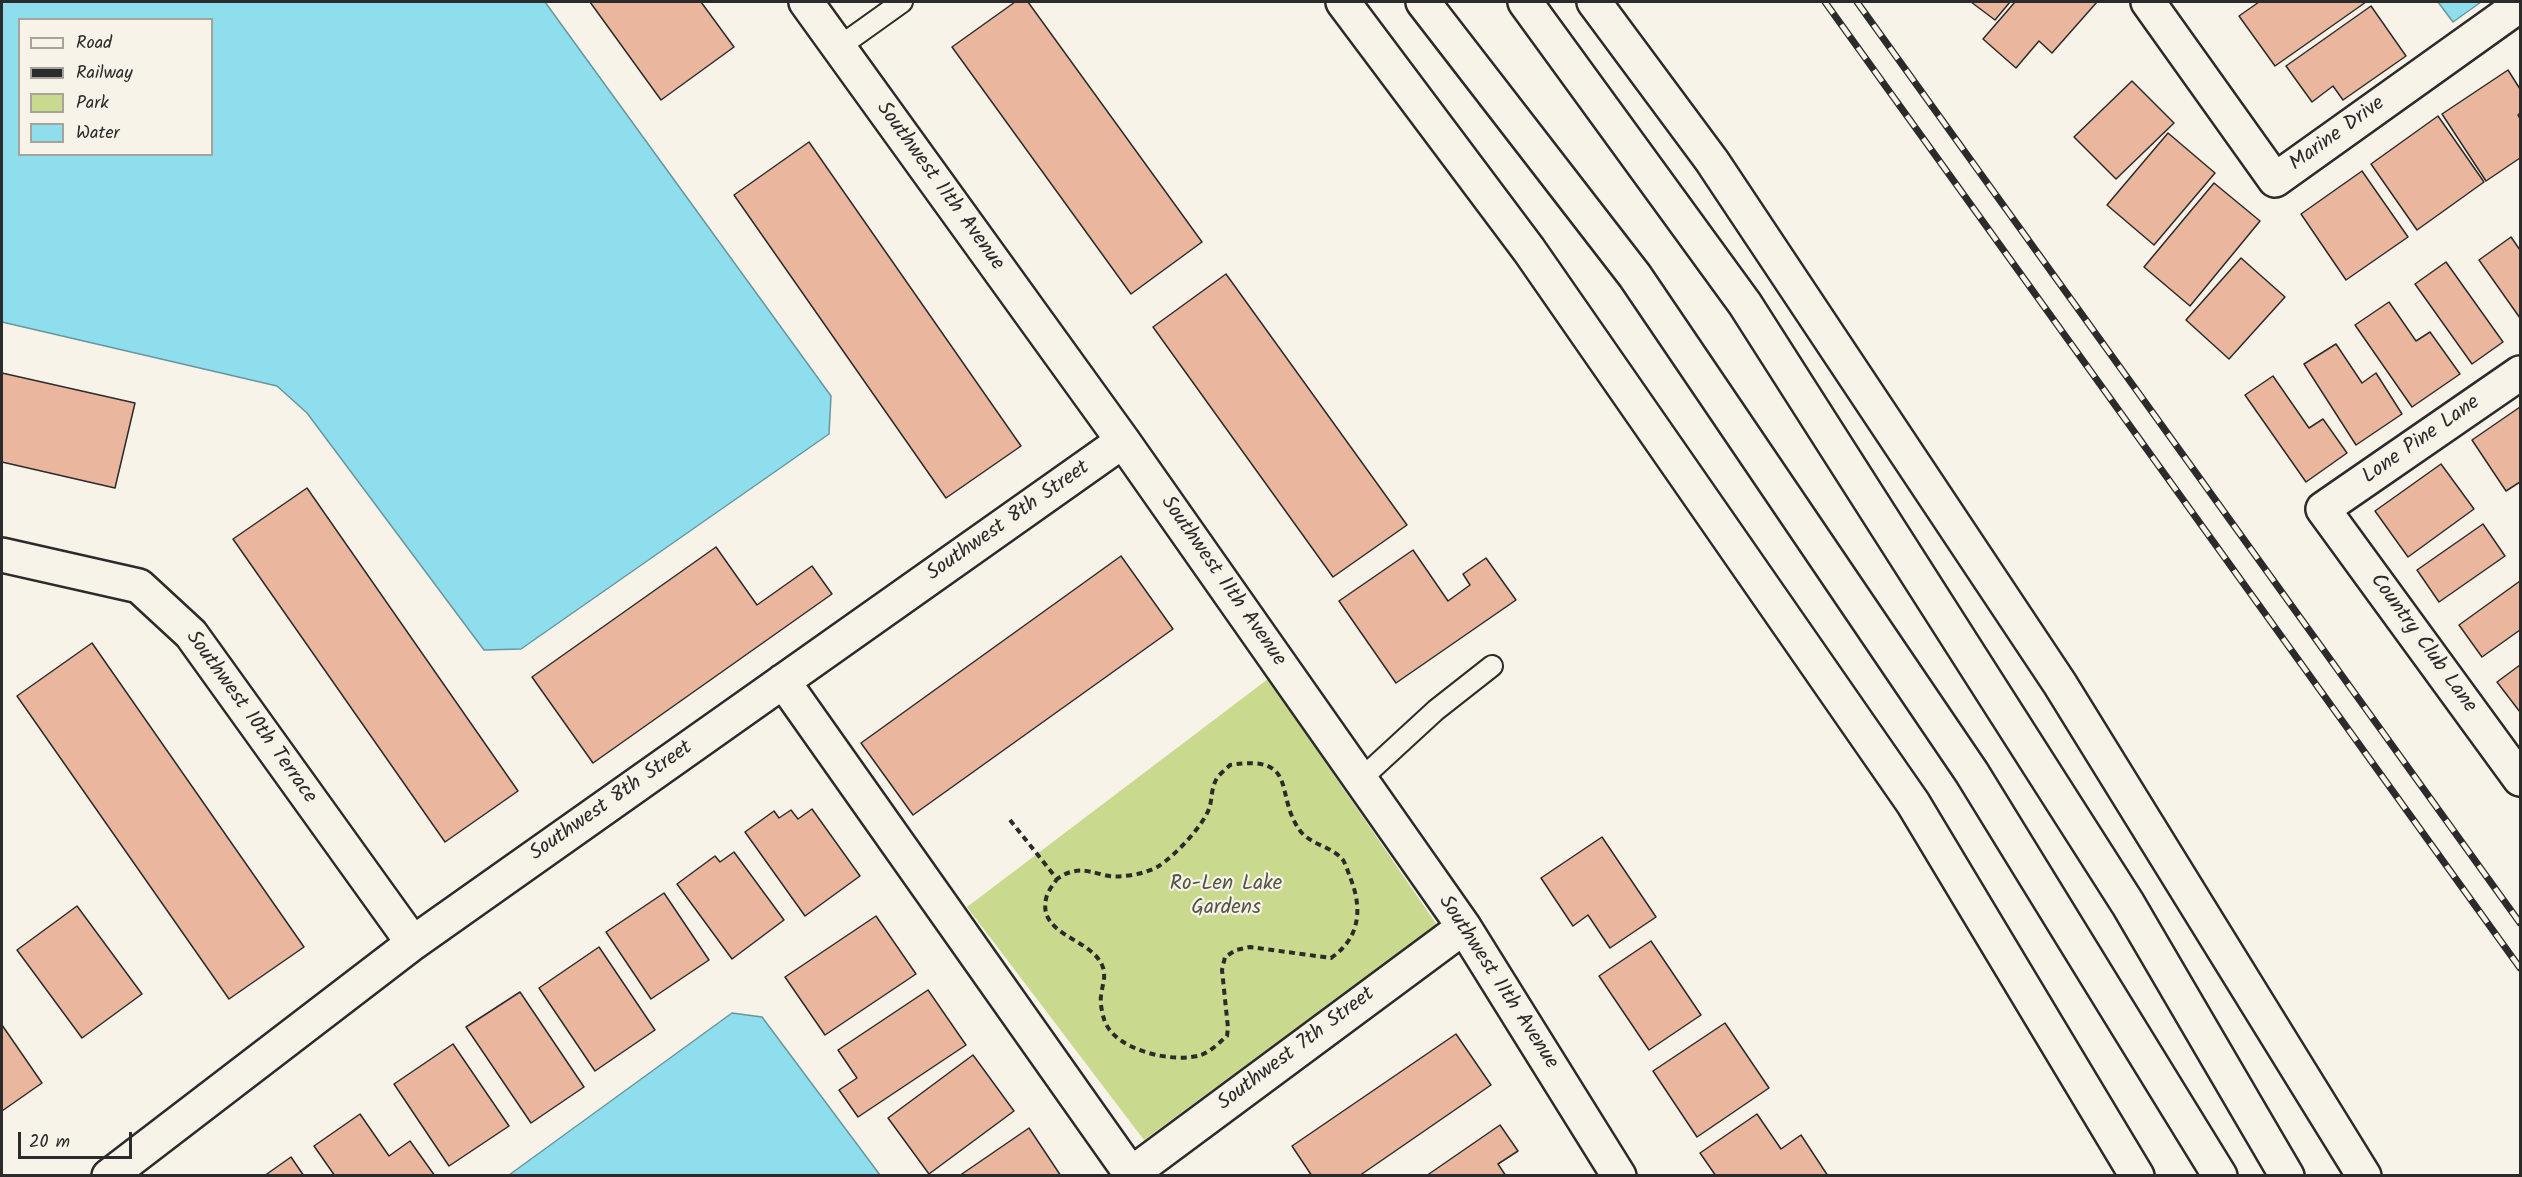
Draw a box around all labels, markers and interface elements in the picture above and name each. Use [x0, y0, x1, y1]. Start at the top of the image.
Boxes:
legend [18, 18, 213, 156]
text: Road [76, 29, 112, 58]
text: Railway [76, 59, 133, 88]
text: Park [76, 89, 109, 118]
street label: Marine Drive [2286, 92, 2390, 178]
street label: Southwest 11th Avenue [869, 98, 1009, 276]
text: Water [76, 119, 120, 148]
street label: Lone Pine Lane [2358, 391, 2486, 491]
street label: Southwest 8th Street [923, 456, 1095, 588]
street label: Southwest 11th Avenue [1154, 492, 1290, 672]
street label: Country Club Lane [2363, 569, 2481, 719]
street label: Southwest 10th Terrace [179, 627, 321, 809]
street label: Southwest 8th Street [526, 736, 698, 868]
park label: Ro-Len Lake Gardens [1170, 872, 1282, 922]
street label: Southwest 11th Avenue [1431, 891, 1563, 1075]
street label: Southwest 7th Street [1214, 983, 1380, 1117]
scale bar [21, 1120, 135, 1158]
text: 20 m [29, 1128, 70, 1157]

